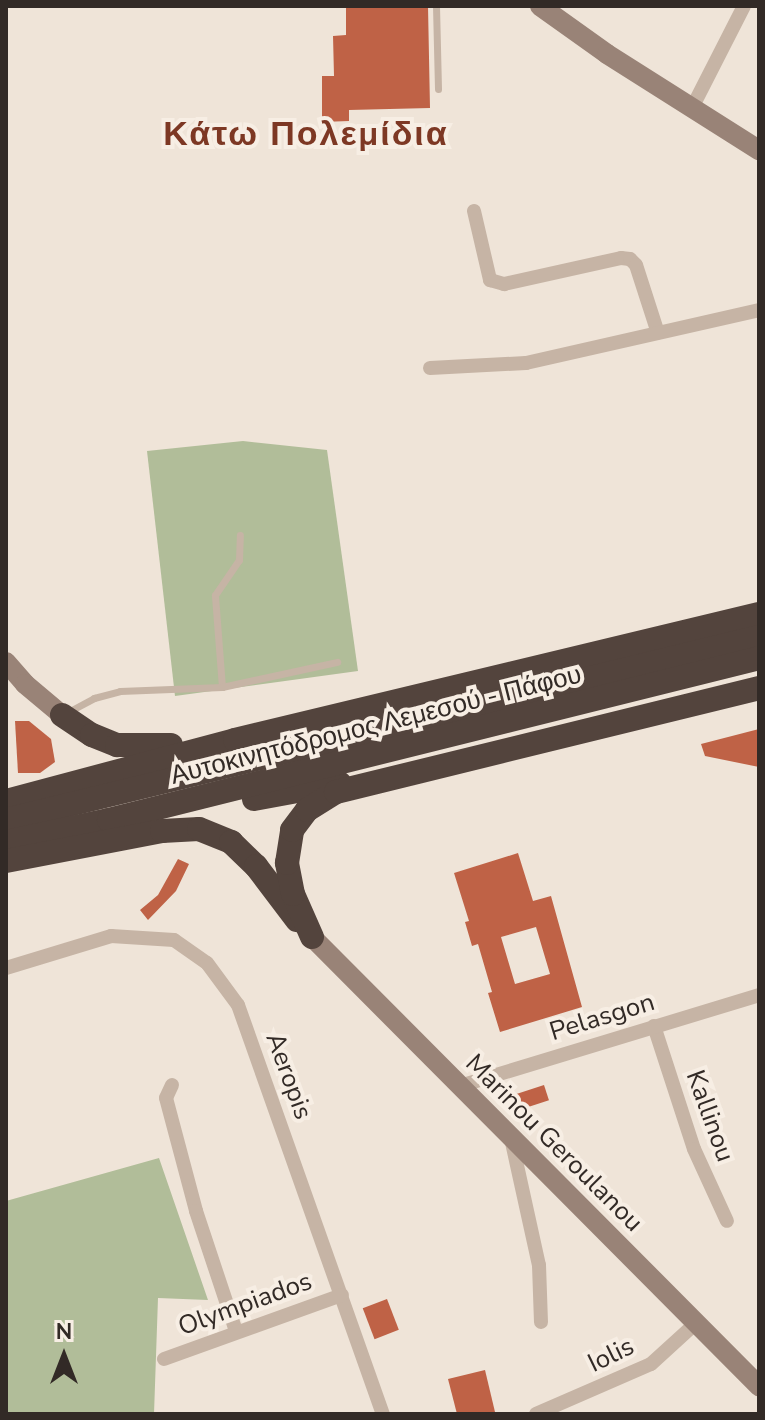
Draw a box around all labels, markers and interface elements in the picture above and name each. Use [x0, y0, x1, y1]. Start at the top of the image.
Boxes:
district label: Κάτω Πολεμίδια [163, 115, 449, 155]
street label: Αυτοκινητόδρομος Λεμεσού - Πάφου [167, 659, 585, 791]
street label: Pelasgon [546, 986, 658, 1048]
street label: Aeropis [259, 1028, 319, 1124]
street label: Marinou Geroulanou [459, 1048, 649, 1238]
street label: Kallinou [679, 1066, 741, 1166]
street label: Olympiados [174, 1265, 316, 1343]
north arrow [24, 1316, 104, 1396]
text: N [56, 1317, 72, 1347]
street label: Iolis [583, 1331, 639, 1379]

